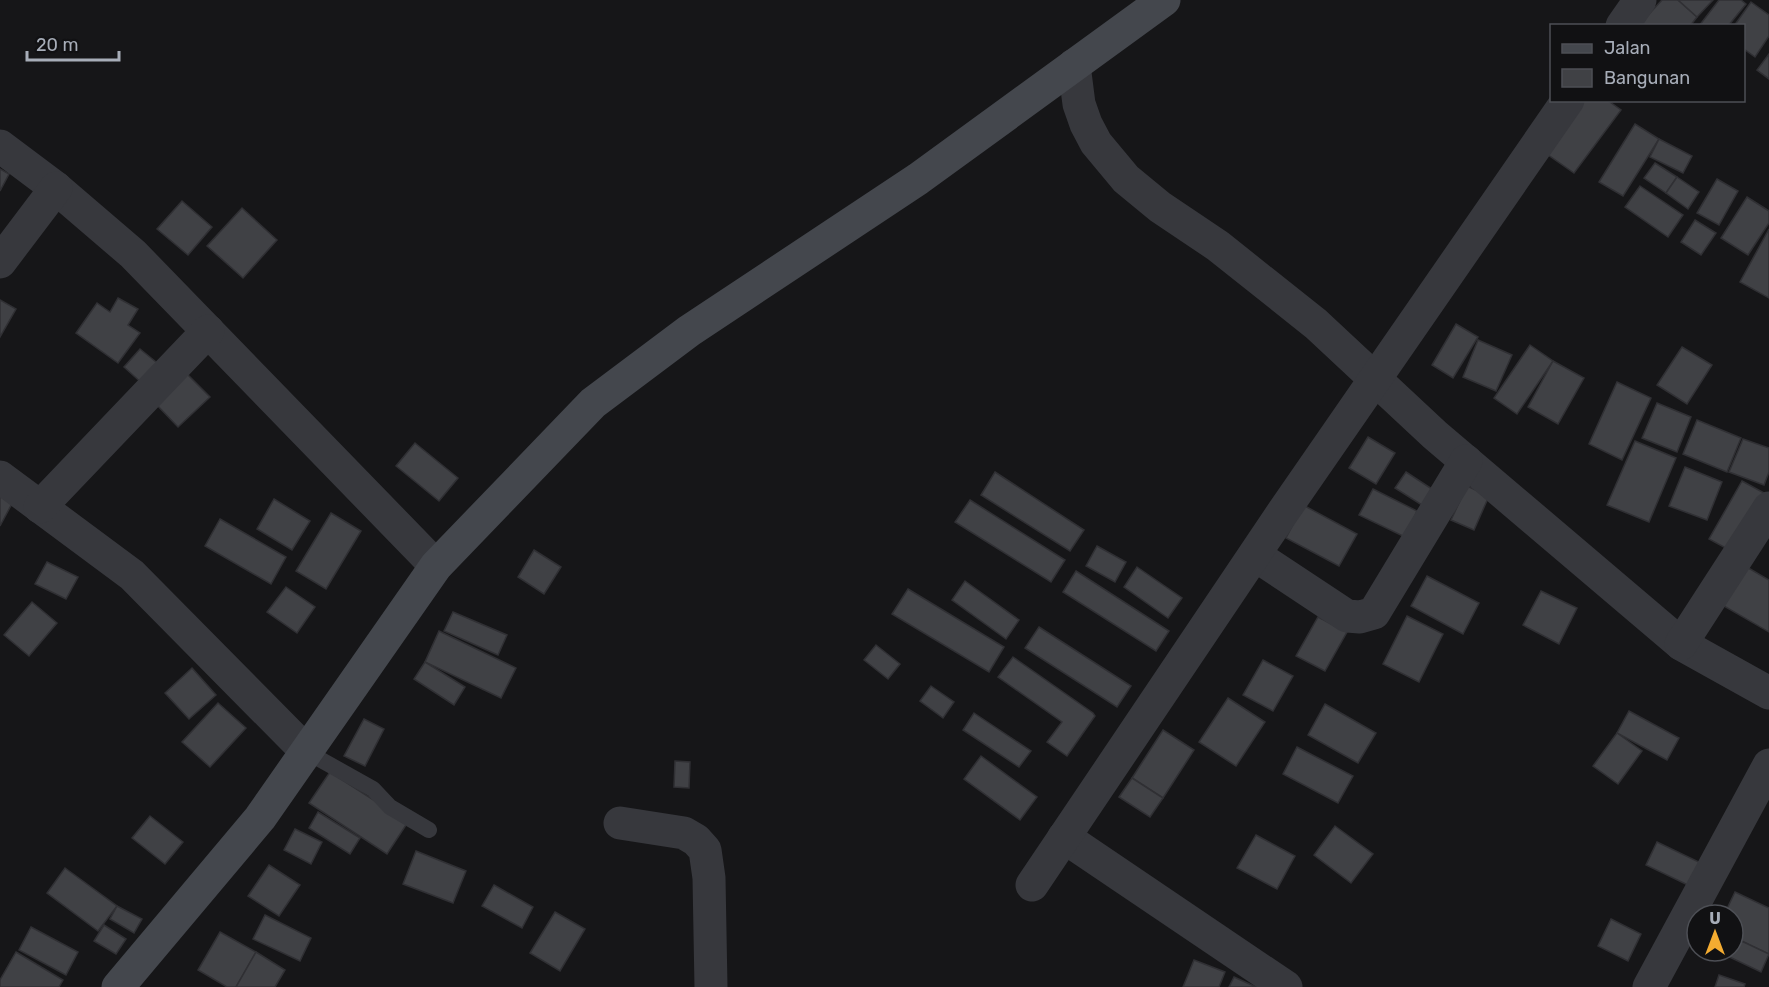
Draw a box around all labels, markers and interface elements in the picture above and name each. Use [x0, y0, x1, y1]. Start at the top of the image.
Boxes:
scale bar [27, 24, 118, 62]
legend [1550, 24, 1745, 102]
text: 20 m [36, 34, 78, 56]
text: Jalan [1604, 37, 1651, 59]
text: Bangunan [1604, 67, 1690, 89]
north arrow [1685, 903, 1745, 963]
text: U [1709, 909, 1721, 928]

